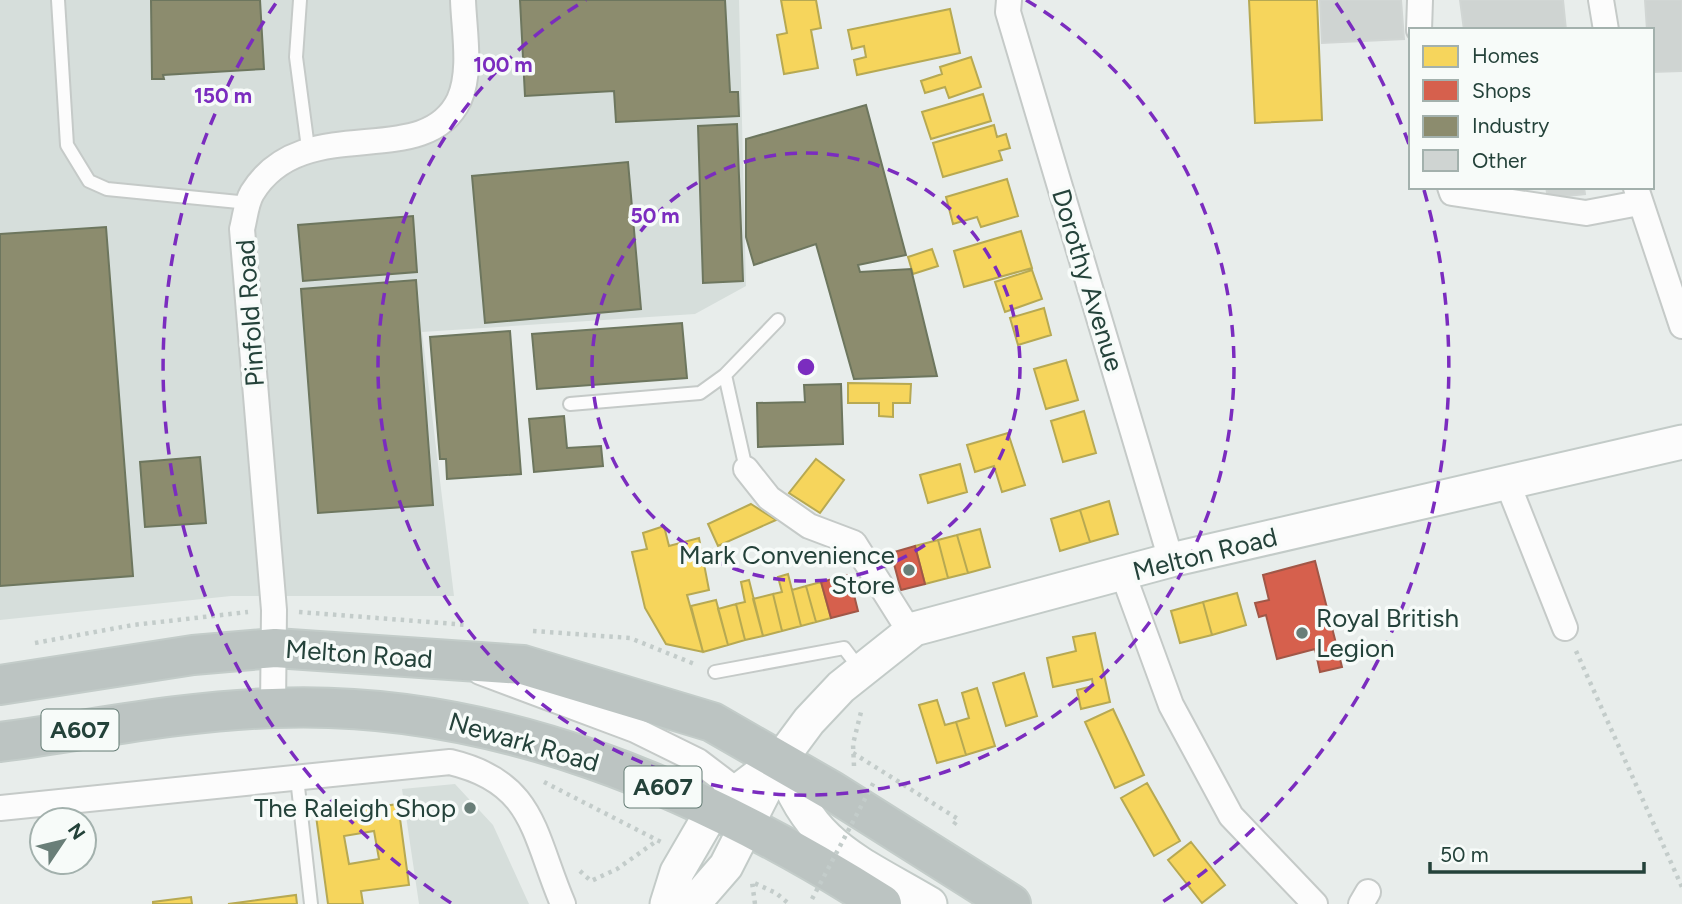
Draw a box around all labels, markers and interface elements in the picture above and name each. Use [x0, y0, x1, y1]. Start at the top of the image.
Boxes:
legend [1409, 28, 1654, 189]
text: Homes [1472, 43, 1539, 68]
text: 100 m [473, 52, 533, 77]
text: Shops [1472, 78, 1531, 103]
text: 150 m [194, 83, 252, 108]
text: Industry [1472, 113, 1549, 138]
text: Other [1472, 148, 1527, 173]
street label: Dorothy Avenue [1045, 185, 1131, 375]
text: 50 m [630, 203, 680, 228]
street label: Pinfold Road [229, 238, 271, 388]
centre of rings [794, 355, 818, 379]
street label: Melton Road [1130, 521, 1280, 587]
place label: Mark Convenience Store [679, 539, 895, 601]
marker: Mark Convenience Store [901, 562, 917, 578]
place label: Royal British Legion [1316, 602, 1459, 664]
marker: Royal British Legion [1294, 625, 1310, 641]
street label: Melton Road [284, 633, 434, 675]
street label: Newark Road [445, 705, 603, 779]
road number: A607 [42, 710, 119, 750]
road number: A607 [624, 766, 702, 808]
place label: The Raleigh Shop [254, 792, 456, 824]
marker: The Raleigh Shop [462, 800, 478, 816]
north arrow [28, 806, 98, 876]
text: N [63, 819, 90, 844]
scale bar [1430, 830, 1644, 874]
text: 50 m [1440, 842, 1489, 867]

